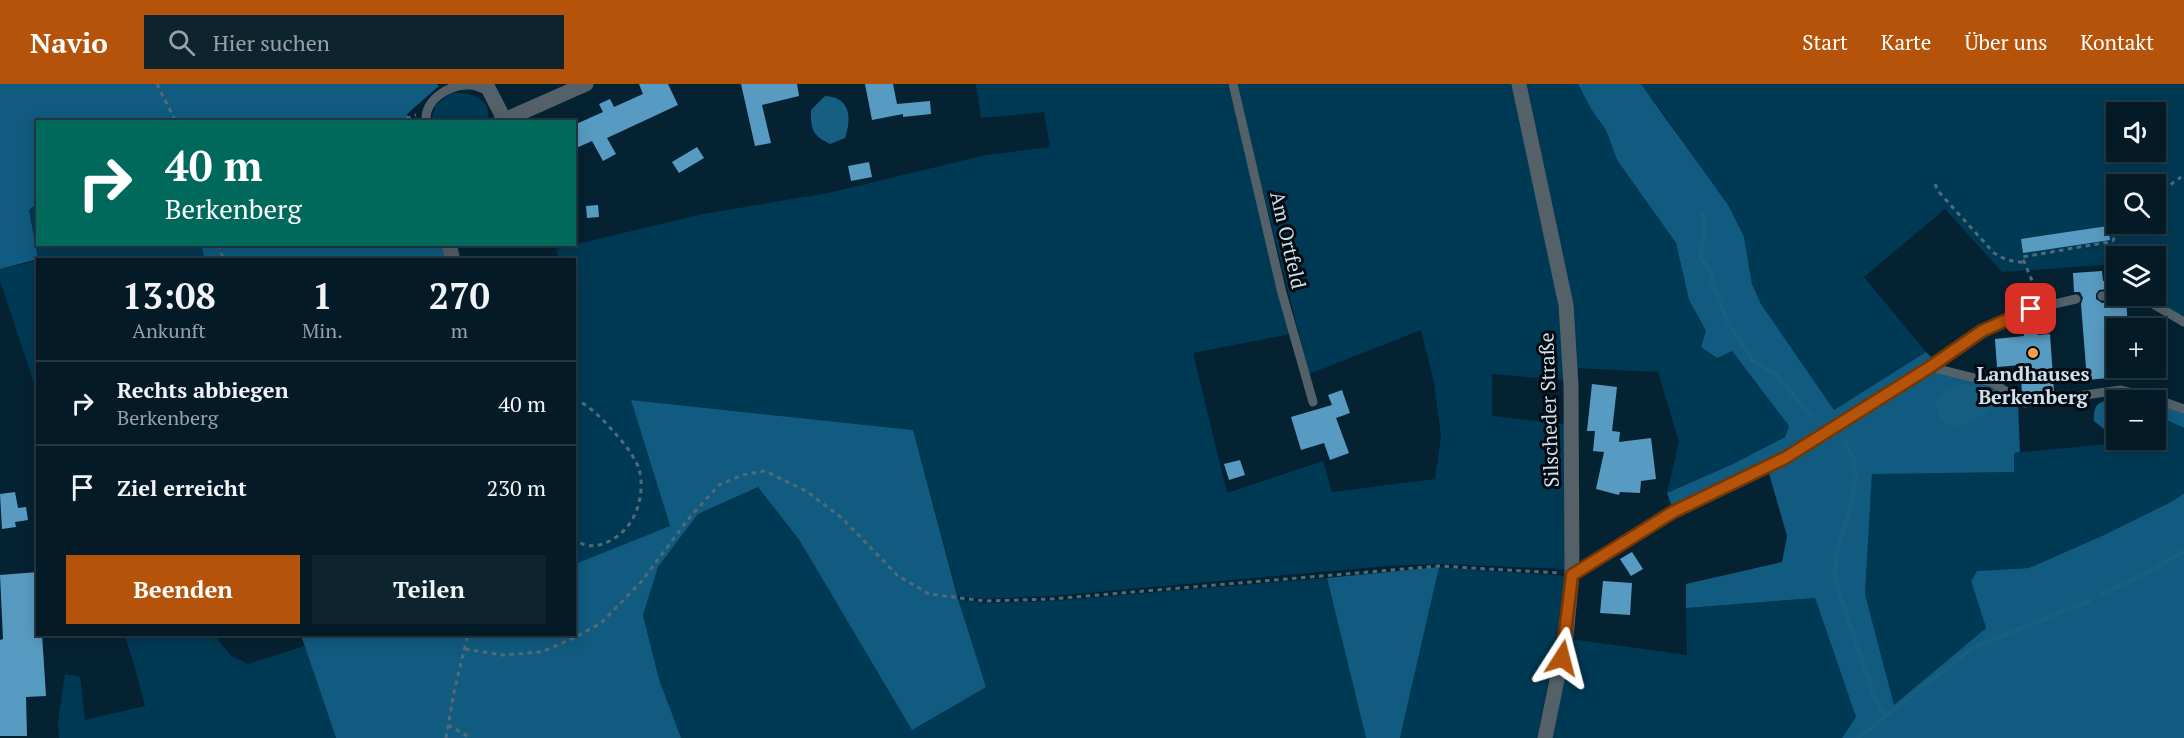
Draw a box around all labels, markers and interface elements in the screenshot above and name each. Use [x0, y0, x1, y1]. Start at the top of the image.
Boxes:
search box [144, 15, 564, 69]
text: Navio [30, 24, 108, 61]
icon: search [165, 26, 198, 59]
text: Hier suchen [213, 28, 330, 57]
text: Start [1802, 28, 1848, 56]
text: Karte [1881, 28, 1931, 56]
text: Über uns [1964, 28, 2047, 56]
text: Kontakt [2080, 28, 2154, 56]
map controls [2106, 102, 2166, 450]
button: sound [2106, 102, 2166, 162]
text: 40 m [165, 137, 263, 193]
icon: right [66, 144, 144, 222]
button: search [2106, 174, 2166, 234]
street label: Am Ortfeld [1264, 188, 1313, 291]
text: Berkenberg [165, 191, 302, 227]
button: layers [2106, 246, 2166, 306]
text: 13:08 [122, 272, 216, 319]
text: 1 [312, 272, 332, 319]
text: 270 [429, 272, 490, 319]
pin [2005, 283, 2056, 334]
icon: arrive [2014, 292, 2047, 325]
text: Ankunft [132, 317, 206, 344]
text: Min. [302, 317, 343, 344]
text: m [451, 317, 468, 344]
button: + [2106, 318, 2166, 378]
street label: Silscheder Straße [1532, 332, 1565, 488]
marker: Landhauses Berkenberg [2026, 346, 2040, 360]
place label: Landhauses Berkenberg [1977, 360, 2089, 410]
text: Rechts abbiegen [117, 375, 289, 404]
icon: right [66, 387, 99, 420]
text: 40 m [498, 389, 546, 418]
button: − [2106, 390, 2166, 450]
text: Berkenberg [117, 404, 218, 431]
icon: arrive [66, 471, 99, 504]
text: Ziel erreicht [117, 473, 247, 502]
text: 230 m [486, 473, 546, 502]
button: Beenden [66, 555, 300, 624]
button: Teilen [312, 555, 546, 624]
position arrow [1530, 626, 1594, 690]

